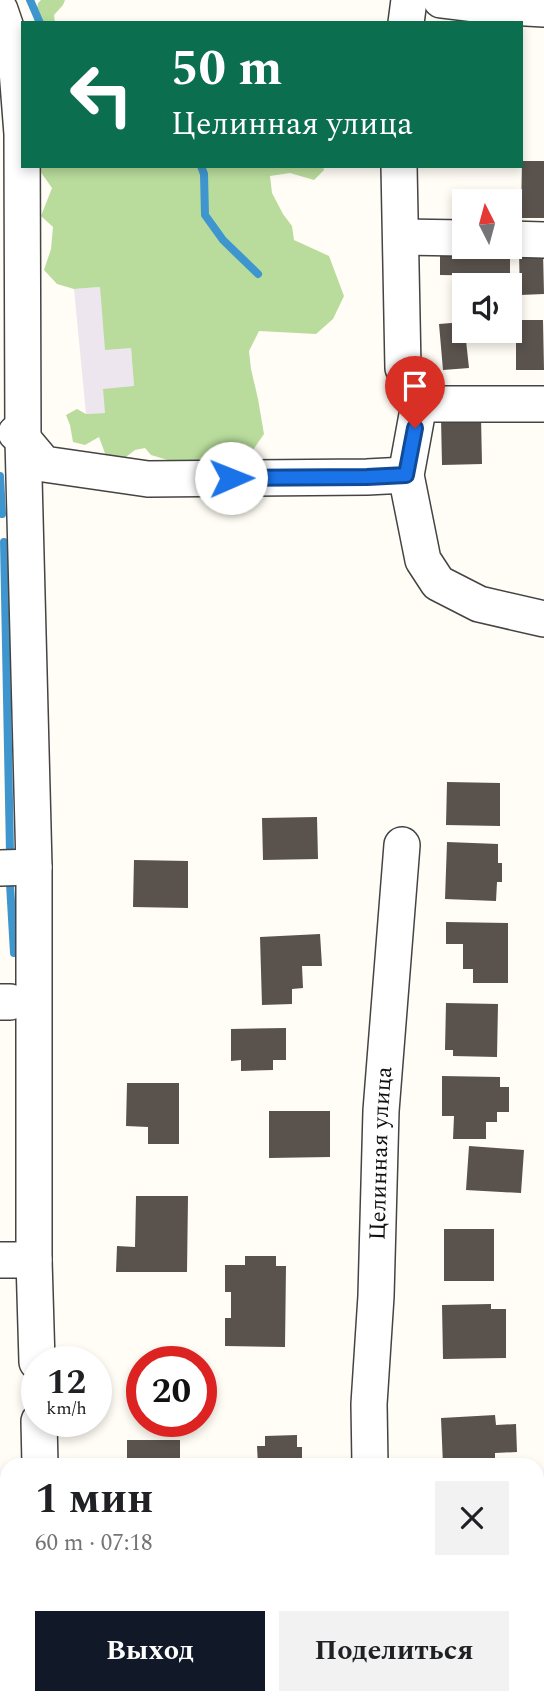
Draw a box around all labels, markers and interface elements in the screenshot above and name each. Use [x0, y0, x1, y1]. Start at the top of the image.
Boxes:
text: 50 m [171, 32, 282, 107]
icon: left [56, 49, 147, 140]
text: Целинная улица [171, 100, 413, 149]
north arrow [452, 189, 522, 259]
map controls [452, 189, 522, 343]
button: sound [452, 273, 522, 343]
pin [385, 356, 445, 428]
icon: arrive [396, 367, 434, 405]
position arrow [194, 441, 268, 515]
street label: Целинная улица [360, 1065, 402, 1241]
speed limit sign: 20 [126, 1346, 217, 1437]
text: 12 [47, 1356, 86, 1409]
text: km/h [46, 1395, 87, 1422]
text: 1 мин [35, 1468, 153, 1531]
button: close [435, 1481, 509, 1555]
text: 60 m · 07:18 [35, 1526, 153, 1561]
button: Выход [35, 1611, 265, 1691]
button: Поделиться [279, 1611, 509, 1691]

